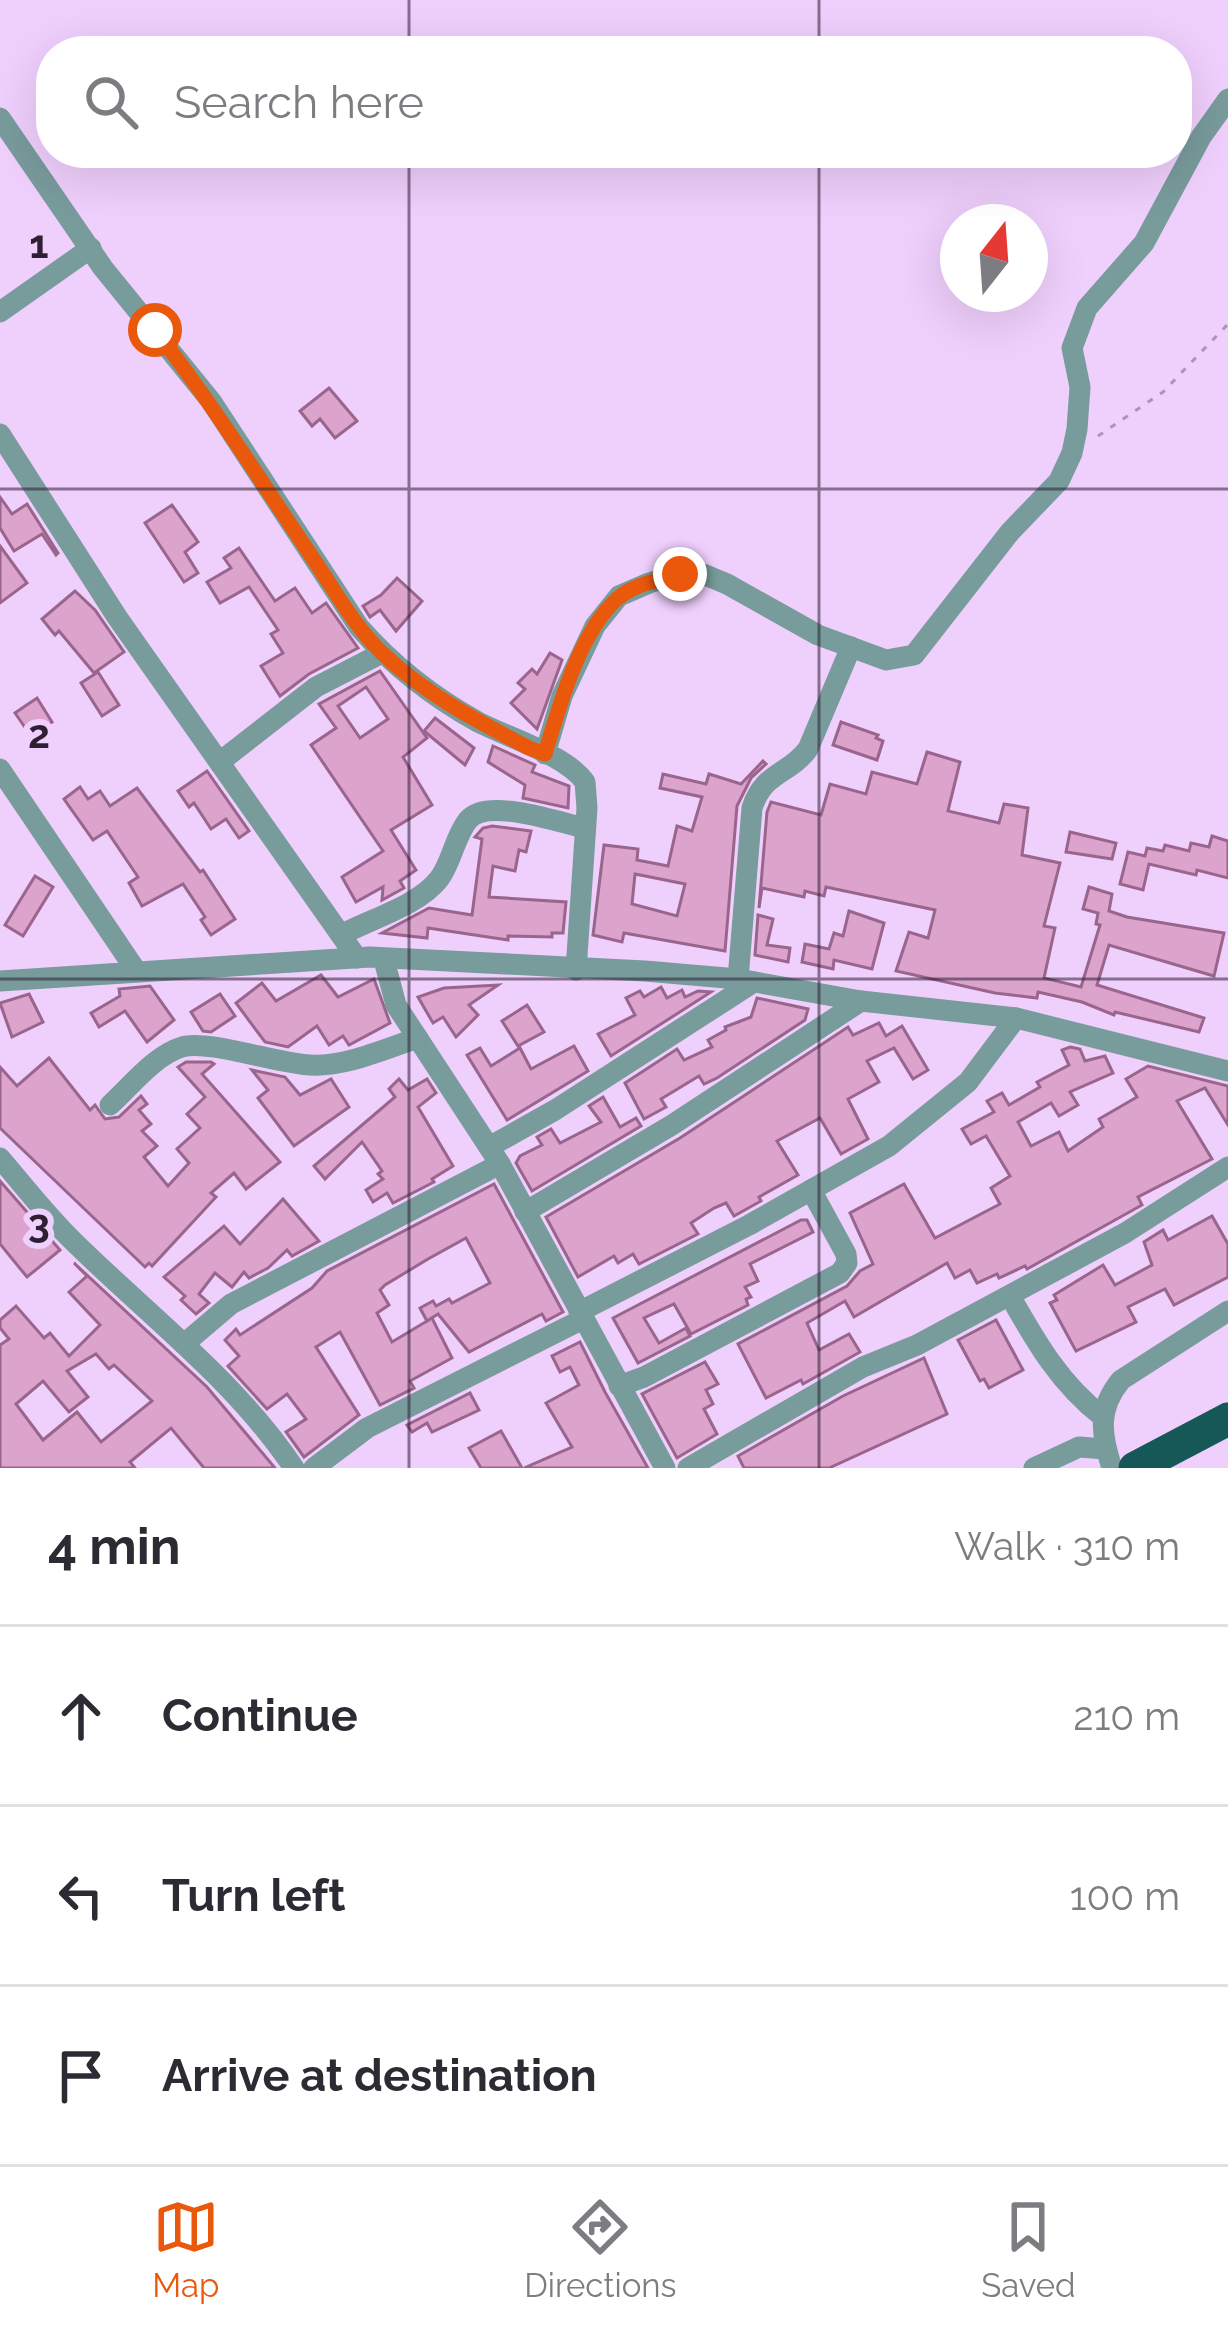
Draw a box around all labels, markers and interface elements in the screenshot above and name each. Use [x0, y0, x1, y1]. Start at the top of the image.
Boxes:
search box [36, 36, 1192, 168]
icon: search [78, 69, 144, 135]
text: Search here [174, 76, 424, 129]
north arrow [940, 204, 1048, 312]
text: 1 [29, 221, 49, 267]
route start [128, 303, 182, 357]
route end [653, 547, 707, 601]
text: 2 [28, 711, 50, 757]
text: 3 [28, 1200, 50, 1246]
text: 4 min [48, 1516, 181, 1576]
text: Walk · 310 m [954, 1523, 1180, 1569]
icon: ahead [48, 1683, 114, 1749]
text: Continue [162, 1689, 358, 1742]
text: 210 m [1073, 1693, 1180, 1739]
icon: left [48, 1863, 114, 1929]
text: Turn left [162, 1869, 345, 1922]
text: 100 m [1070, 1873, 1180, 1919]
icon: arrive [48, 2043, 114, 2109]
text: Arrive at destination [162, 2049, 597, 2102]
tab: Map [152, 2194, 219, 2305]
tab: Directions [524, 2194, 677, 2305]
tab: Saved [981, 2194, 1076, 2305]

